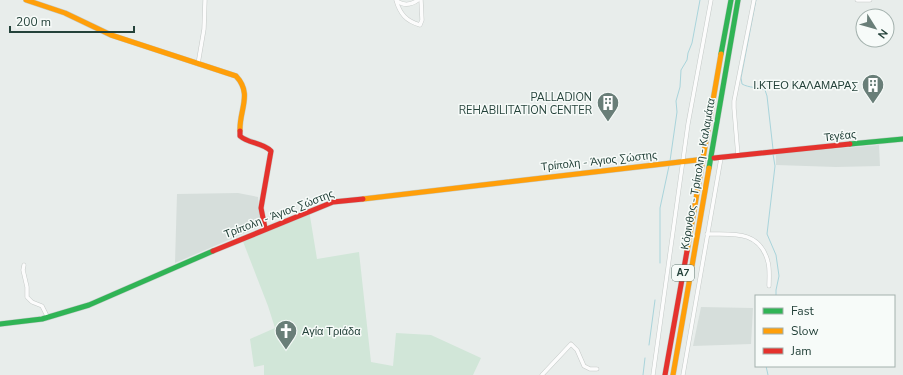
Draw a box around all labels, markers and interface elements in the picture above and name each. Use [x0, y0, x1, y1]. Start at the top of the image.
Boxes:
scale bar [10, 8, 134, 34]
north arrow [855, 8, 895, 48]
text: 200 m [16, 14, 51, 30]
text: N [874, 26, 891, 42]
building icon: Ι.ΚΤΕΟ ΚΑΛΑΜΑΡΑΣ [860, 72, 886, 105]
place label: Ι.ΚΤΕΟ ΚΑΛΑΜΑΡΑΣ [753, 78, 858, 93]
place label: PALLADION REHABILITATION CENTER [459, 90, 593, 118]
building icon: PALLADION REHABILITATION CENTER [595, 90, 621, 123]
street label: Κόρινθος - Τρίπολη - Καλαμάτα [677, 97, 719, 251]
street label: Τεγέας [823, 127, 857, 145]
street label: Τρίπολη - Άγιος Σώστης [540, 147, 658, 175]
street label: Τρίπολη - Άγιος Σώστης [222, 186, 336, 242]
road number: Α7 [672, 265, 694, 281]
legend [755, 295, 895, 367]
text: Fast [791, 303, 814, 319]
church icon: Αγία Τριάδα [273, 318, 299, 351]
text: Slow [791, 323, 819, 339]
place label: Αγία Τριάδα [302, 324, 361, 339]
text: Jam [790, 343, 812, 359]

